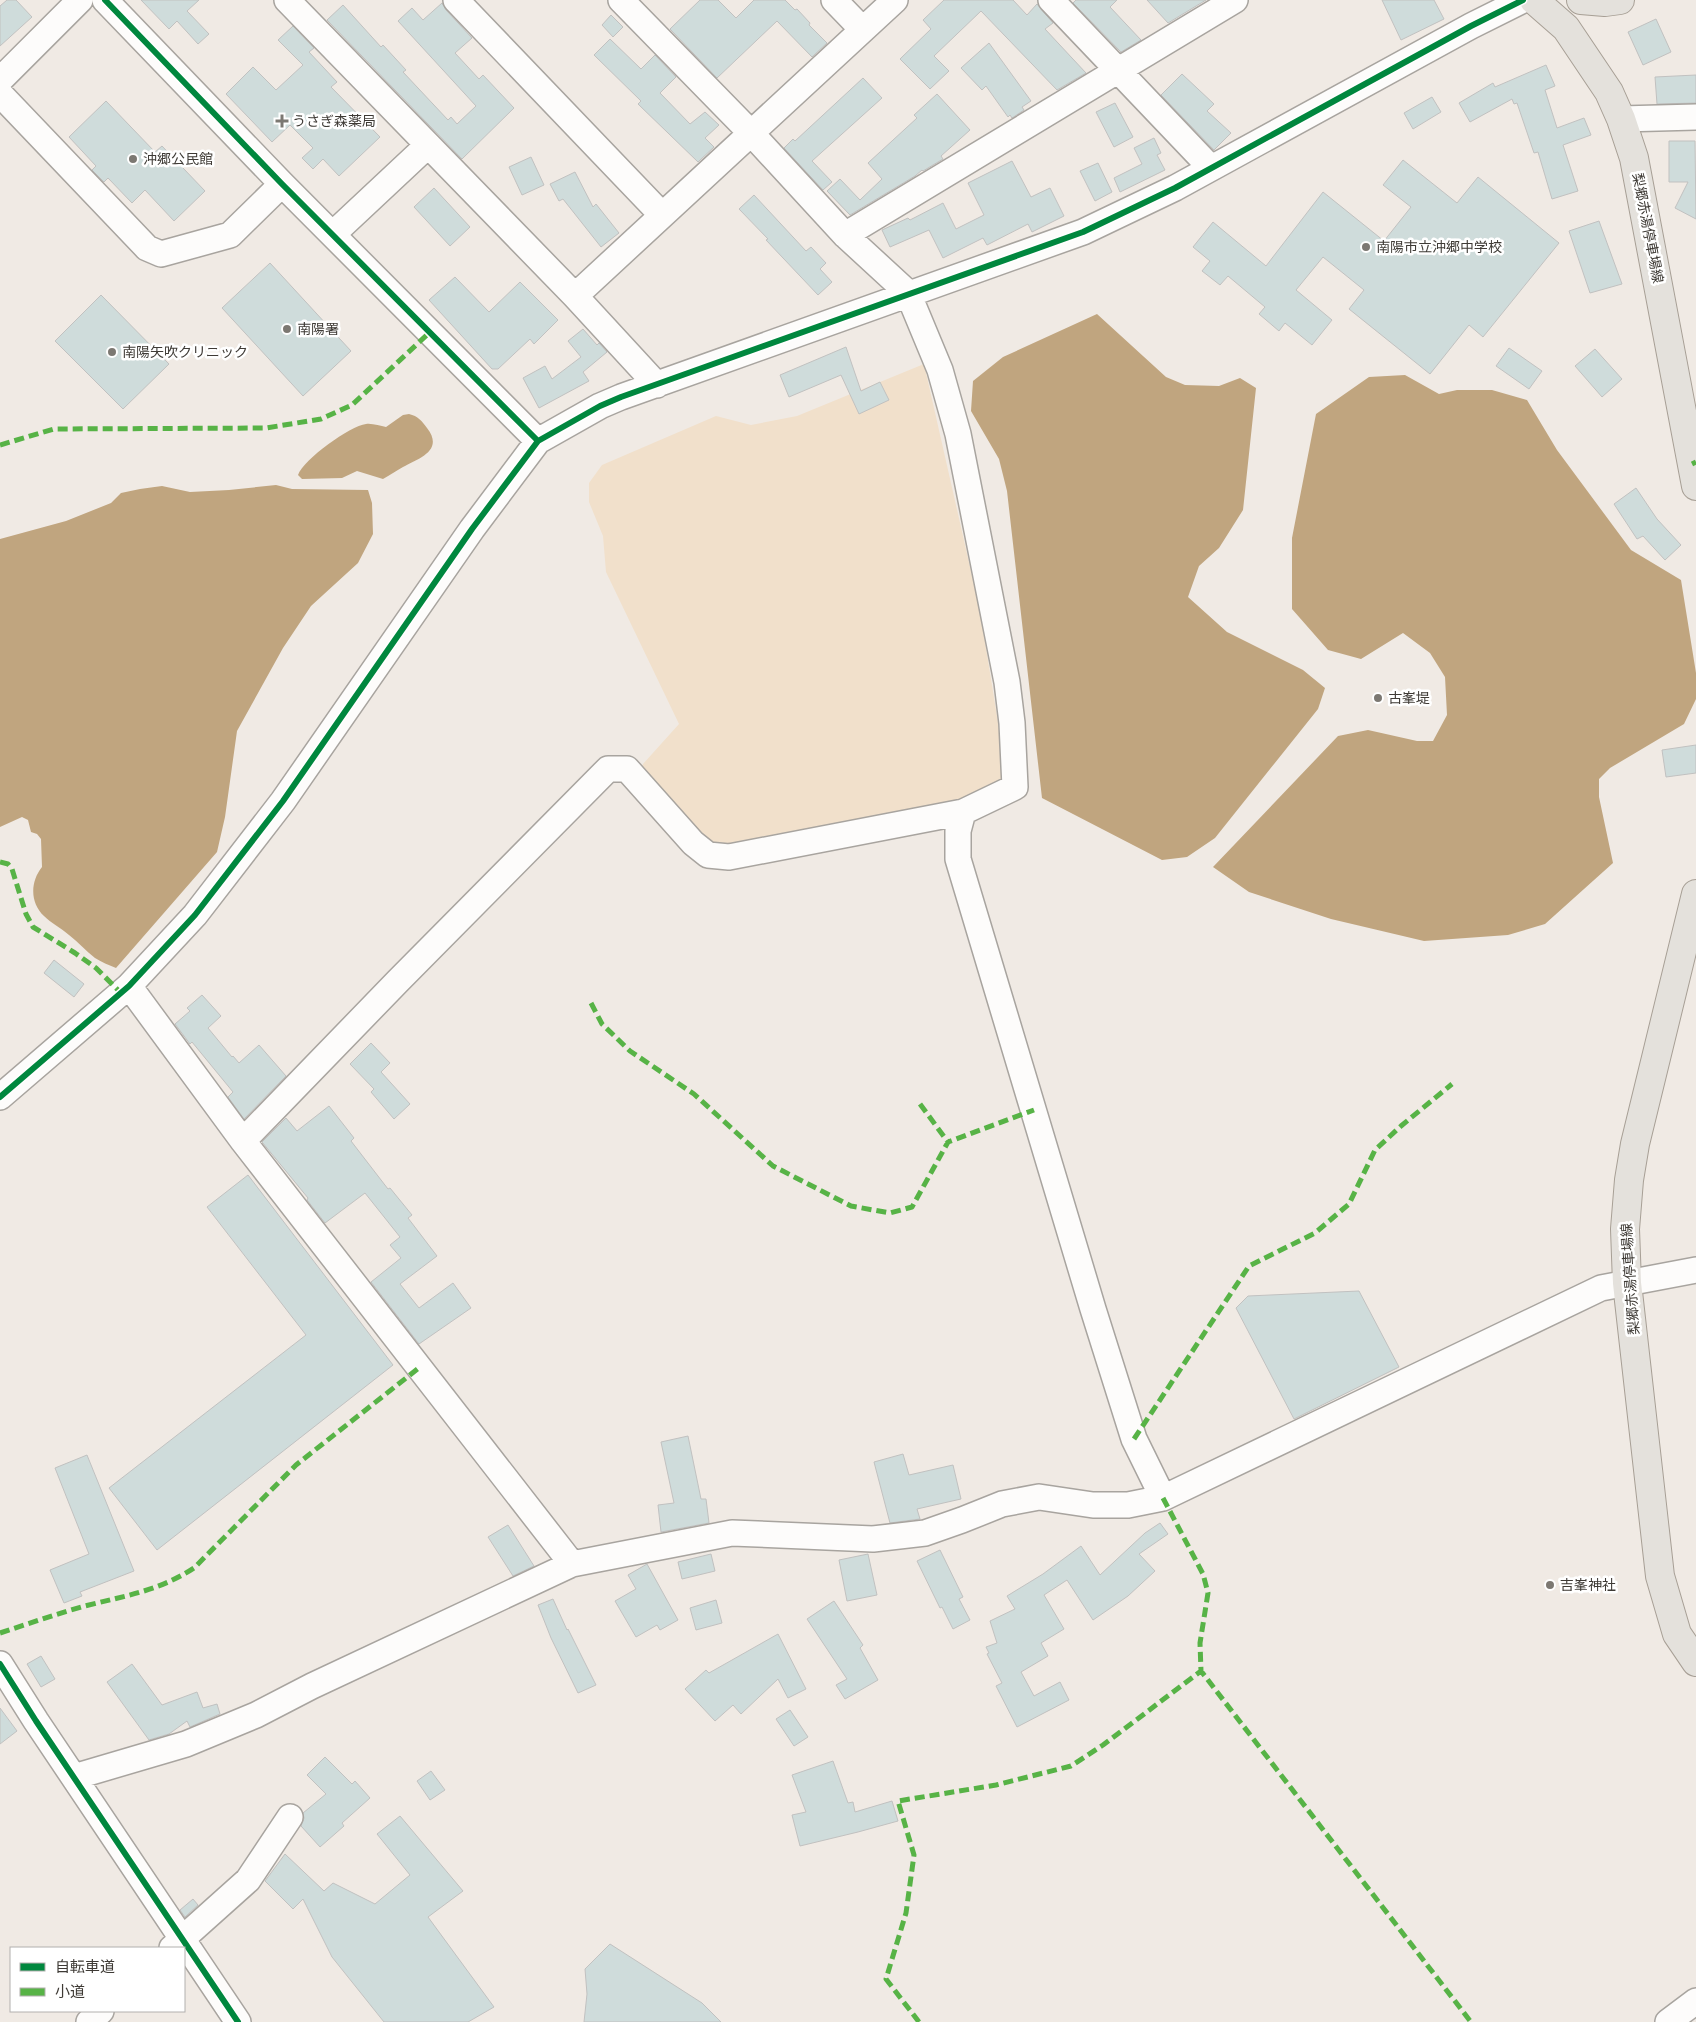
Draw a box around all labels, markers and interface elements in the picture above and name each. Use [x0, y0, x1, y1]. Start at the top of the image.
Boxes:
place label: うさぎ森薬局 [292, 113, 376, 130]
marker: うさぎ森薬局 [276, 115, 288, 127]
place label: 沖郷公民館 [143, 151, 213, 168]
marker: 沖郷公民館 [127, 153, 139, 165]
street label: 梨郷赤湯停車場線 [1628, 172, 1667, 285]
place label: 南陽市立沖郷中学校 [1376, 239, 1502, 256]
marker: 南陽市立沖郷中学校 [1360, 241, 1372, 253]
place label: 南陽署 [297, 321, 339, 338]
marker: 南陽署 [281, 323, 293, 335]
place label: 南陽矢吹クリニック [122, 344, 248, 361]
marker: 南陽矢吹クリニック [106, 346, 118, 358]
place label: 古峯堤 [1388, 690, 1430, 707]
marker: 古峯堤 [1372, 692, 1384, 704]
street label: 梨郷赤湯停車場線 [1618, 1223, 1643, 1335]
place label: 吉峯神社 [1560, 1577, 1616, 1594]
marker: 吉峯神社 [1544, 1579, 1556, 1591]
legend [10, 1947, 185, 2012]
text: 自転車道 [55, 1958, 115, 1976]
text: 小道 [55, 1983, 85, 2001]

